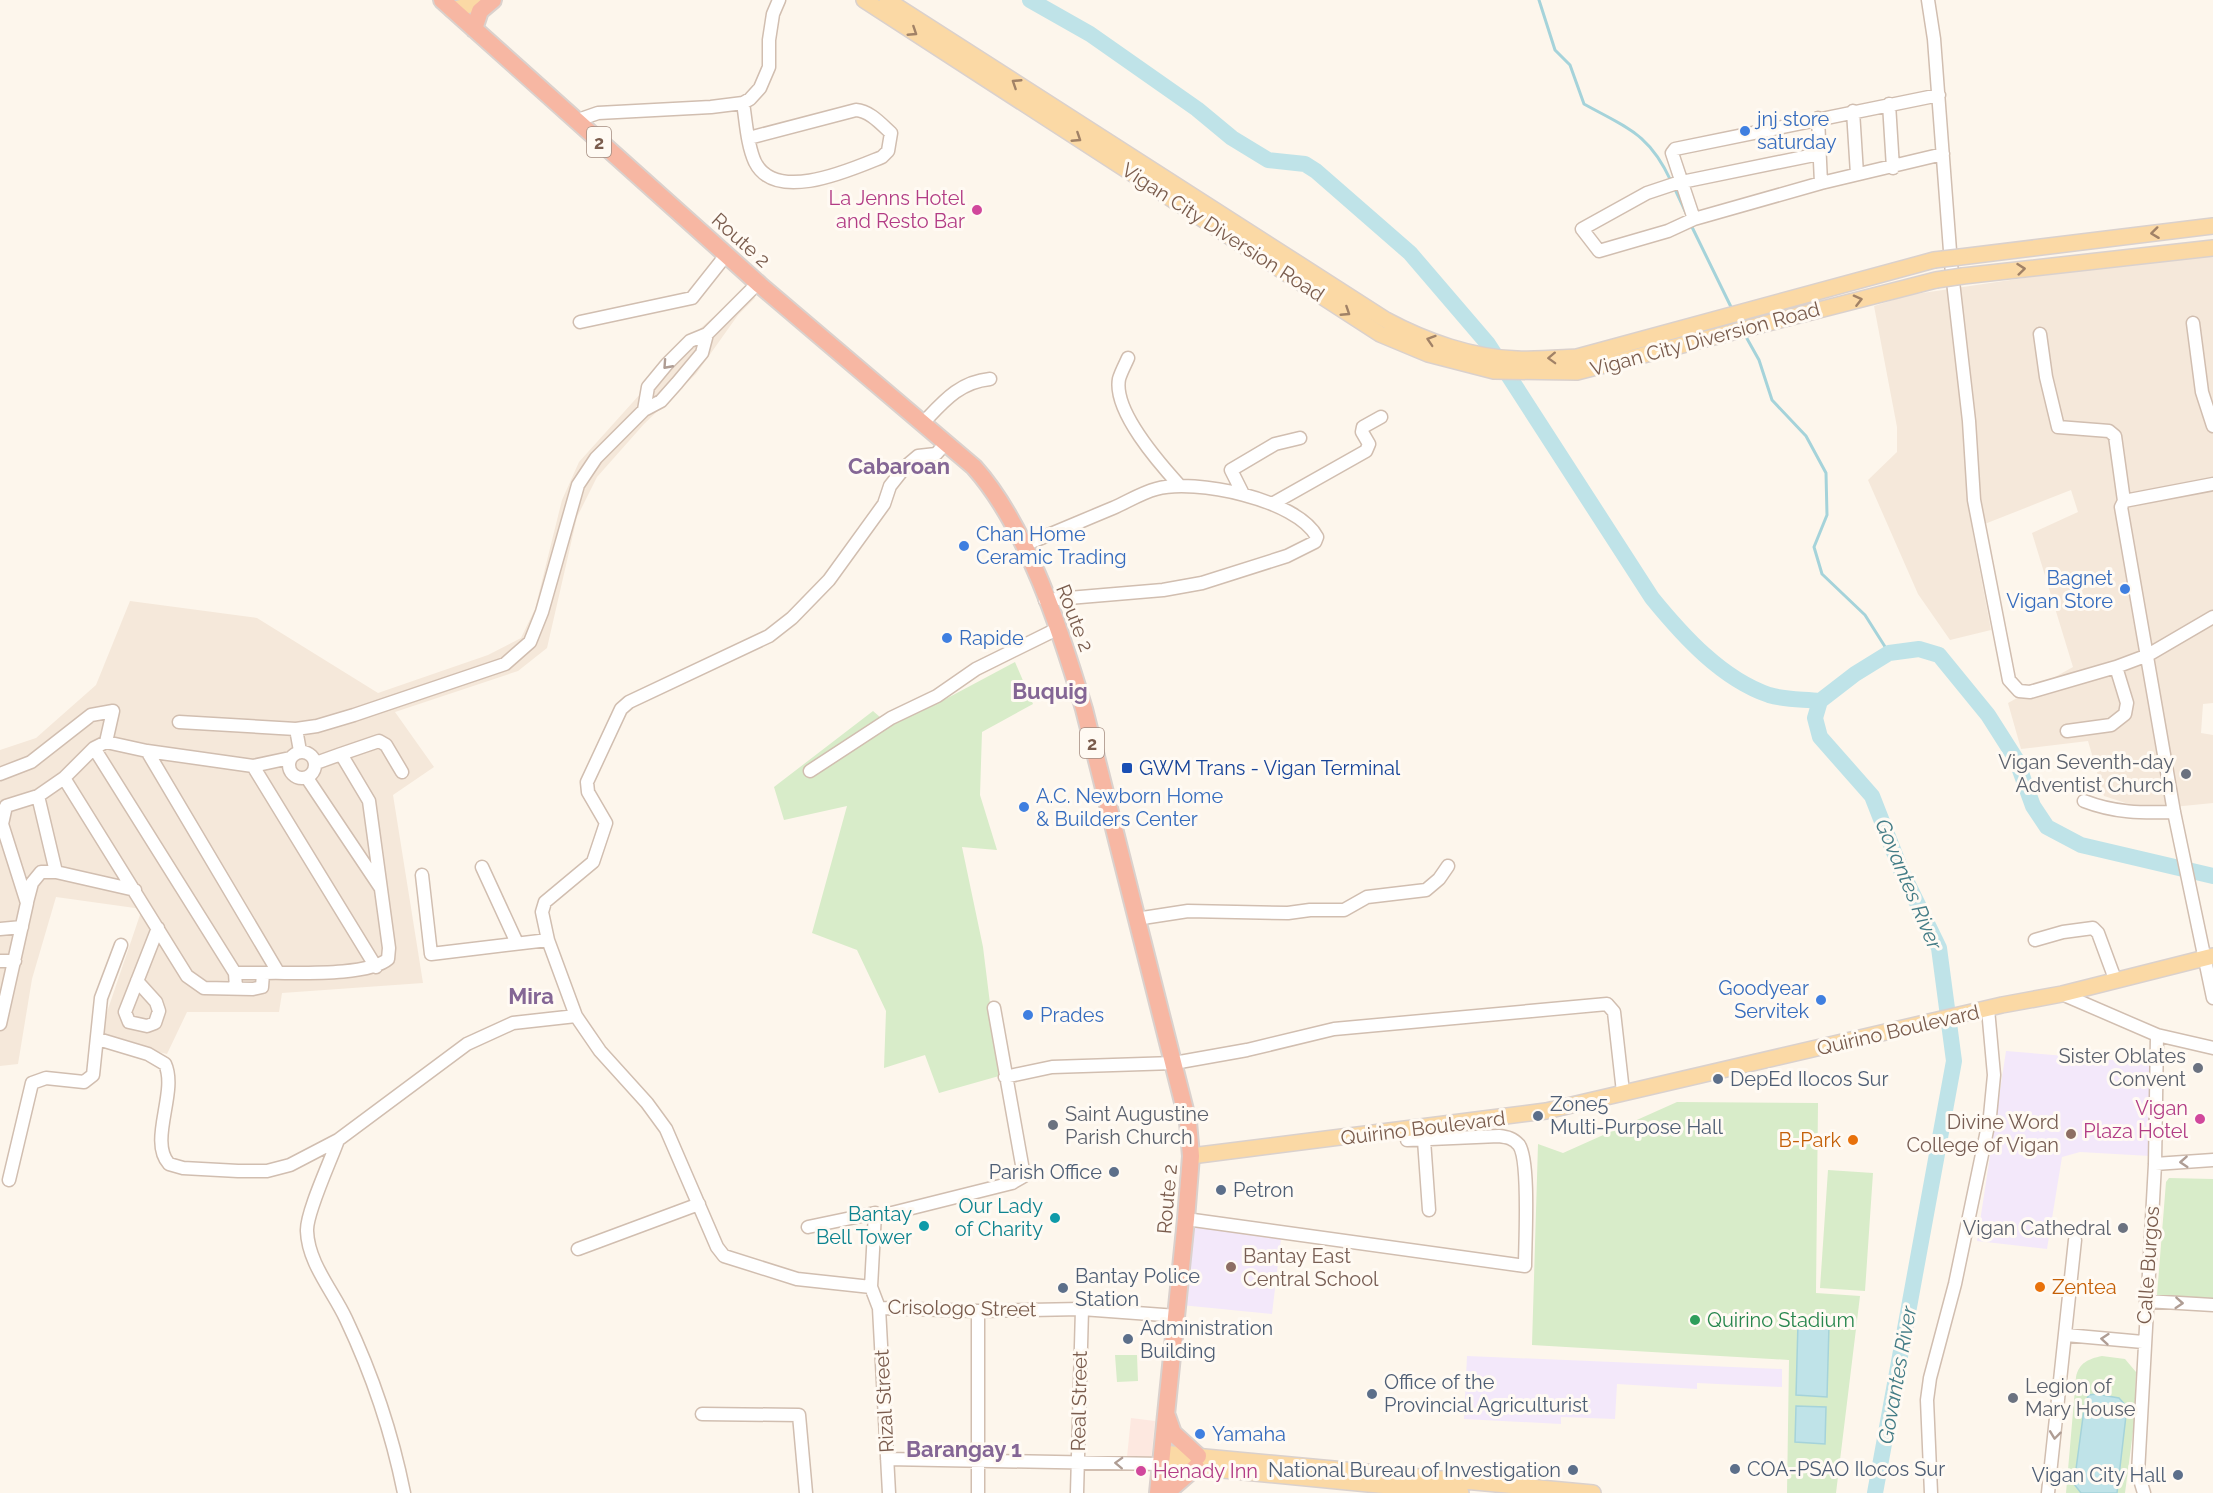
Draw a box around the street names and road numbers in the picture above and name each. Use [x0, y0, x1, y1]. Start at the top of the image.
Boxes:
road number: 2 [587, 127, 611, 157]
street label: Vigan City Diversion Road [1117, 158, 1329, 306]
street label: Route 2 [707, 208, 775, 272]
street label: Vigan City Diversion Road [1588, 297, 1822, 381]
street label: Route 2 [1051, 581, 1099, 655]
road number: 2 [1080, 728, 1104, 758]
street label: Quirino Boulevard [1815, 1000, 1981, 1060]
street label: Quirino Boulevard [1339, 1106, 1507, 1150]
street label: Route 2 [1152, 1163, 1182, 1235]
street label: Calle Burgos [2132, 1205, 2164, 1325]
street label: Crisologo Street [887, 1295, 1037, 1321]
street label: Rizal Street [869, 1348, 899, 1453]
street label: Real Street [1066, 1350, 1092, 1452]

